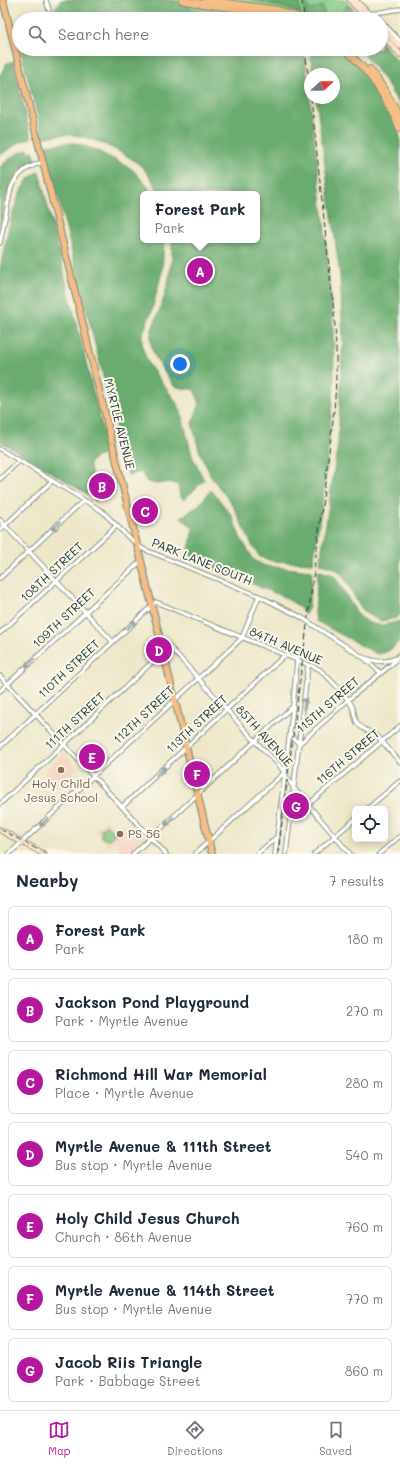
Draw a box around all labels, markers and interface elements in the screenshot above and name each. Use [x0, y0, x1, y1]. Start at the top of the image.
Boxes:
search box [12, 12, 388, 56]
icon: search [26, 23, 48, 45]
text: Search here [58, 24, 149, 44]
north arrow [304, 68, 340, 104]
popup [140, 191, 260, 243]
text: Forest Park [155, 199, 245, 219]
text: Park [155, 219, 184, 236]
pin: A [187, 256, 213, 286]
your location [170, 354, 190, 374]
street label: MYRTLE AVENUE [101, 376, 139, 471]
pin: B [89, 471, 115, 501]
pin: C [132, 496, 158, 526]
one-way arrow [51, 522, 61, 531]
street label: PARK LANE SOUTH [150, 534, 255, 589]
street label: 108TH STREET [16, 538, 87, 605]
street label: 109TH STREET [28, 584, 98, 651]
one-way arrow [126, 621, 136, 630]
street label: 84TH AVENUE [247, 622, 326, 668]
street label: 110TH STREET [34, 635, 103, 701]
pin: D [146, 635, 172, 665]
one-way arrow [25, 658, 35, 668]
street label: 115TH STREET [293, 672, 362, 736]
street label: 112TH STREET [109, 682, 178, 747]
street label: 111TH STREET [41, 688, 108, 752]
street label: 113TH STREET [162, 690, 231, 756]
one-way arrow [300, 698, 307, 711]
street label: 85TH AVENUE [233, 701, 297, 770]
street label: 116TH STREET [312, 725, 383, 788]
pin: E [79, 742, 105, 772]
pin: F [184, 759, 210, 789]
marker: Holy Child Jesus School [56, 765, 66, 775]
one-way arrow [156, 766, 166, 776]
place label: Holy Child Jesus School [24, 775, 98, 805]
pin: G [283, 791, 309, 821]
map controls [352, 806, 388, 842]
button: locate [352, 806, 388, 842]
one-way arrow [164, 816, 174, 825]
one-way arrow [39, 817, 49, 826]
place label: PS 56 [128, 825, 160, 841]
marker: PS 56 [115, 829, 125, 839]
text: Nearby [16, 869, 78, 891]
text: 7 results [329, 872, 384, 889]
text: Forest Park [55, 920, 145, 940]
text: A [25, 930, 35, 947]
text: 180 m [347, 930, 383, 947]
text: Park [55, 940, 84, 957]
text: Jackson Pond Playground [55, 992, 249, 1012]
text: B [26, 1002, 34, 1019]
text: 270 m [346, 1002, 383, 1019]
text: Park · Myrtle Avenue [55, 1012, 188, 1029]
text: Richmond Hill War Memorial [55, 1064, 267, 1084]
text: C [25, 1074, 35, 1091]
text: 280 m [345, 1074, 383, 1091]
text: Place · Myrtle Avenue [55, 1084, 194, 1101]
text: Myrtle Avenue & 111th Street [55, 1136, 271, 1156]
text: D [25, 1146, 35, 1163]
text: 540 m [345, 1146, 383, 1163]
text: Bus stop · Myrtle Avenue [55, 1156, 212, 1173]
text: Holy Child Jesus Church [55, 1208, 240, 1228]
text: E [26, 1218, 34, 1235]
text: 760 m [345, 1218, 383, 1235]
text: Church · 86th Avenue [55, 1228, 192, 1245]
text: Myrtle Avenue & 114th Street [55, 1280, 274, 1300]
text: F [26, 1290, 34, 1307]
text: 770 m [346, 1290, 383, 1307]
text: Bus stop · Myrtle Avenue [55, 1300, 212, 1317]
text: Jacob Riis Triangle [55, 1352, 202, 1372]
text: G [25, 1362, 35, 1379]
text: 860 m [345, 1362, 383, 1379]
text: Park · Babbage Street [55, 1372, 200, 1389]
tab: Map [48, 1419, 71, 1458]
tab: Directions [167, 1419, 223, 1458]
tab: Saved [319, 1419, 352, 1458]

